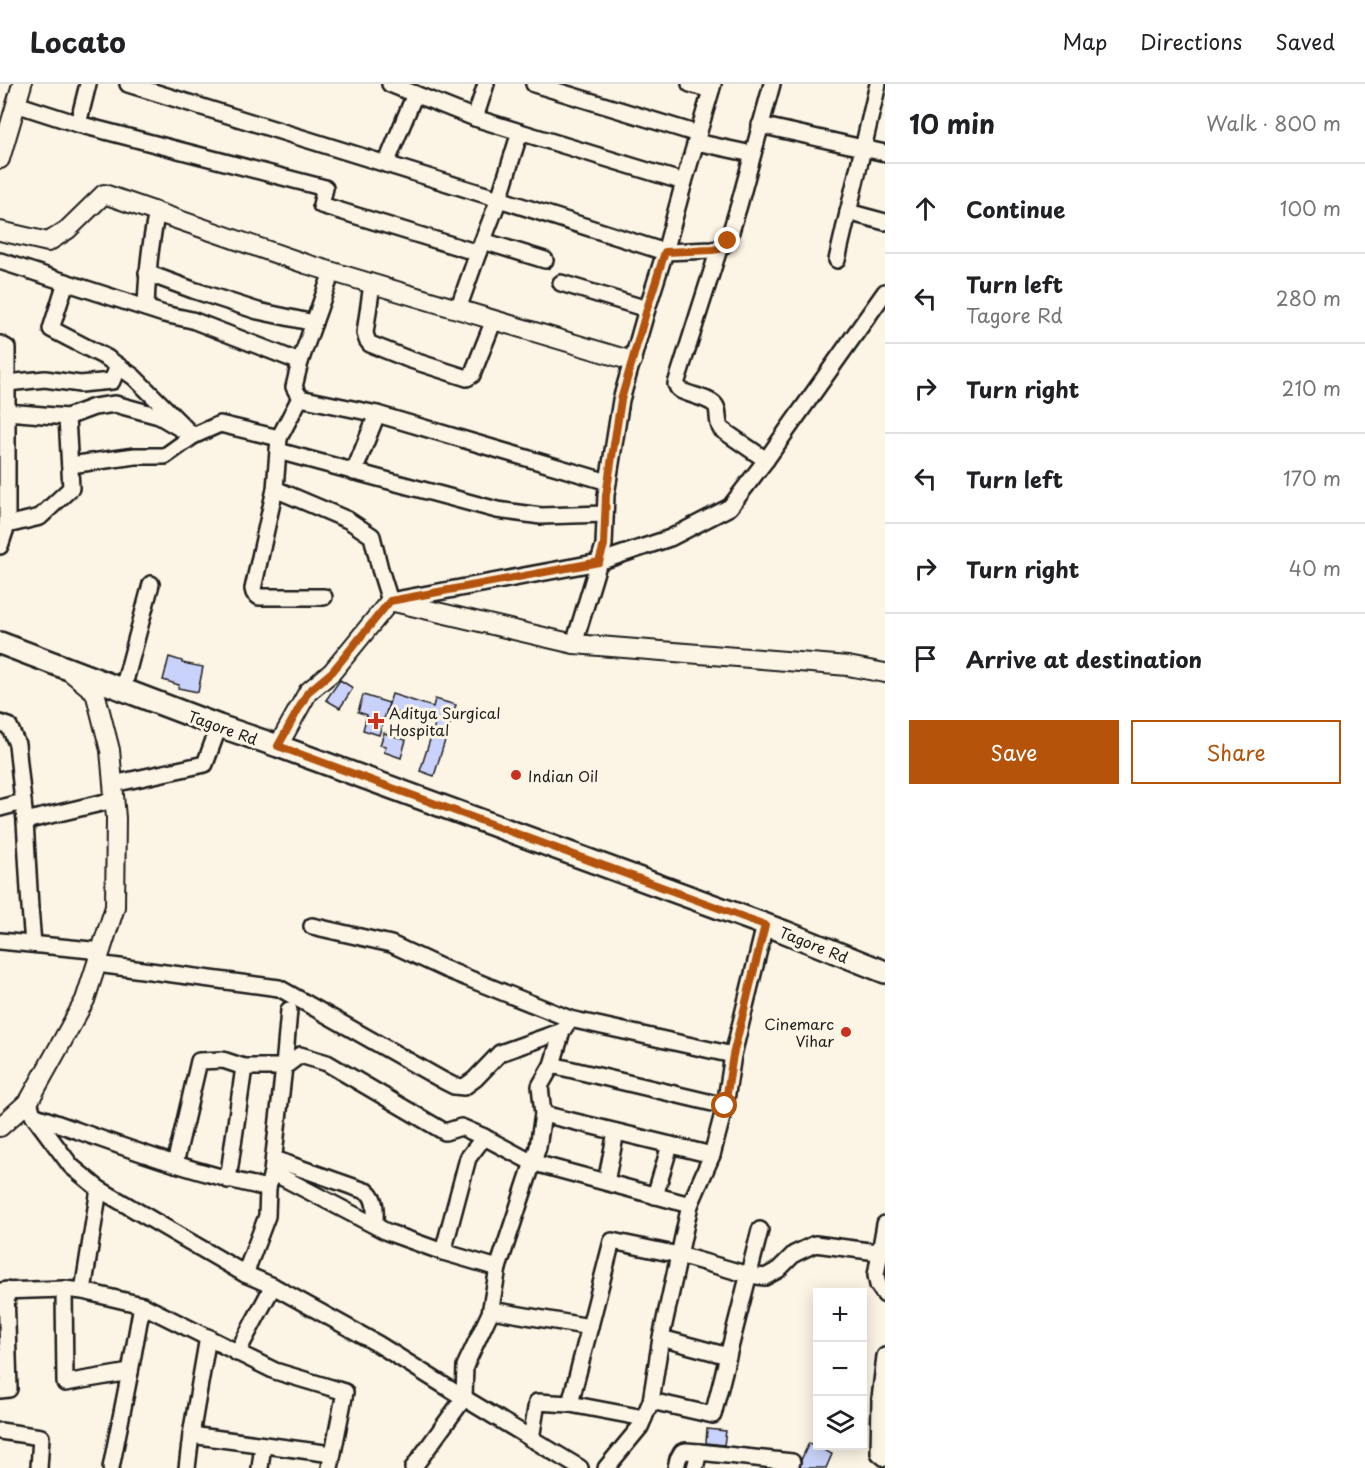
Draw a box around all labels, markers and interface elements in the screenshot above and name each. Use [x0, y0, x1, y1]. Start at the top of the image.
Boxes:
text: Locato [30, 20, 126, 63]
text: Map [1062, 25, 1107, 57]
text: Directions [1140, 25, 1242, 57]
text: Saved [1275, 25, 1335, 57]
text: 10 min [909, 104, 995, 143]
text: Walk · 800 m [1206, 108, 1341, 138]
icon: ahead [909, 192, 942, 225]
text: Continue [966, 192, 1065, 225]
text: 100 m [1280, 193, 1341, 223]
route end [714, 227, 740, 253]
text: Turn left [966, 267, 1063, 300]
icon: left [909, 282, 942, 315]
text: 280 m [1276, 283, 1341, 313]
text: Tagore Rd [966, 300, 1063, 330]
icon: right [909, 372, 942, 405]
text: Turn right [966, 372, 1079, 405]
text: 210 m [1282, 373, 1341, 403]
icon: left [909, 462, 942, 495]
text: Turn left [966, 462, 1063, 495]
text: 170 m [1283, 463, 1341, 493]
icon: right [909, 552, 942, 585]
text: Turn right [966, 552, 1079, 585]
text: 40 m [1289, 553, 1341, 583]
icon: arrive [909, 642, 942, 675]
text: Arrive at destination [966, 642, 1202, 675]
place label: Aditya Surgical Hospital [389, 701, 501, 741]
street label: Tagore Rd [185, 704, 261, 750]
marker: Aditya Surgical Hospital [367, 712, 385, 730]
button: Save [909, 720, 1119, 784]
button: Share [1131, 720, 1341, 784]
place label: Indian Oil [528, 764, 598, 787]
marker: Indian Oil [509, 768, 523, 782]
street label: Tagore Rd [776, 920, 852, 968]
place label: Cinemarc Vihar [764, 1012, 834, 1052]
marker: Cinemarc Vihar [839, 1025, 853, 1039]
route start [711, 1092, 737, 1118]
map controls [813, 1288, 867, 1450]
button: + [813, 1288, 867, 1342]
button: − [813, 1342, 867, 1396]
button: layers [813, 1396, 867, 1450]

